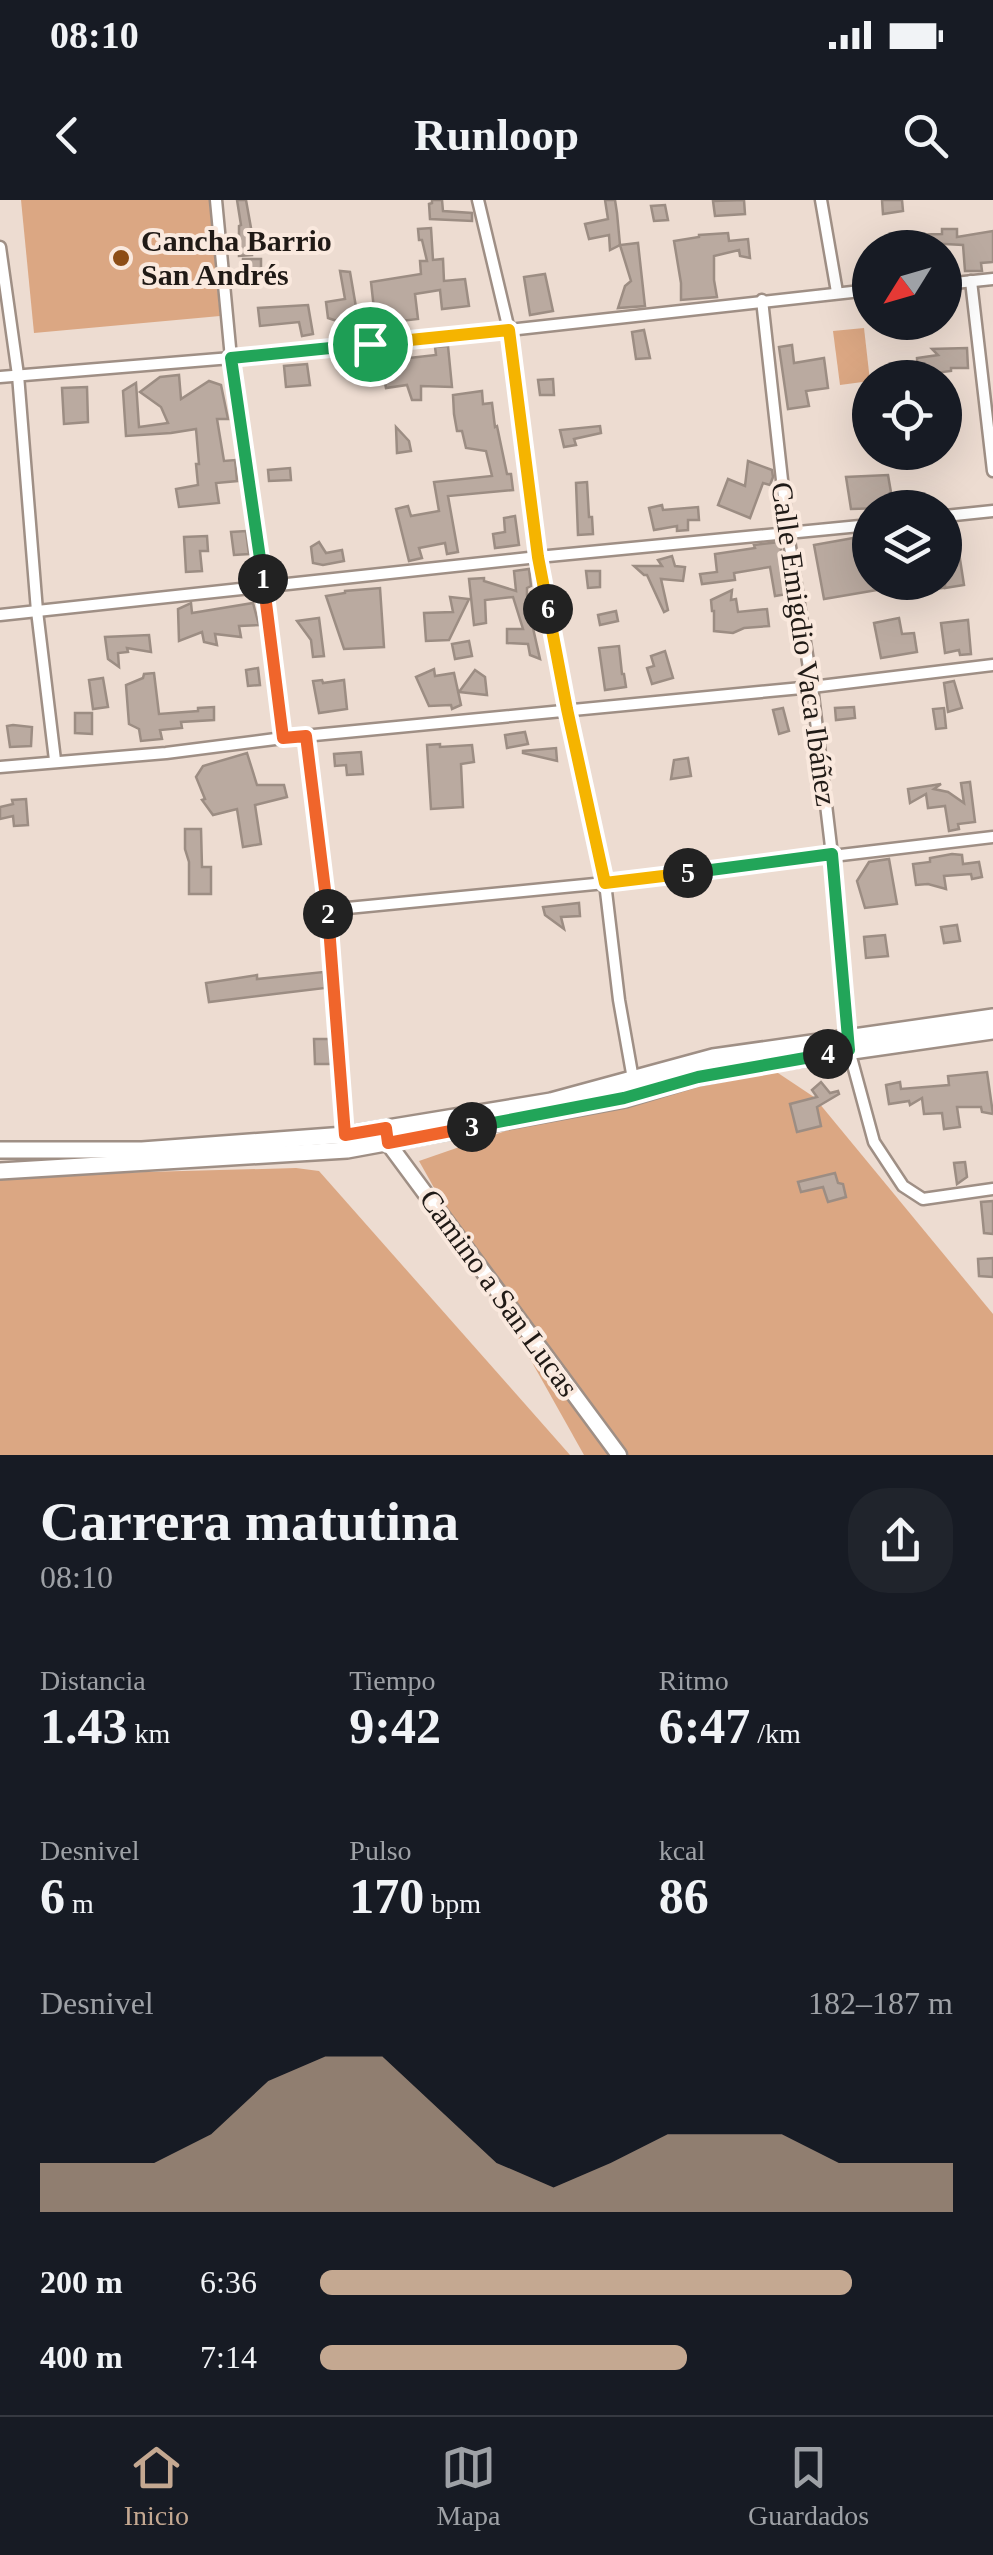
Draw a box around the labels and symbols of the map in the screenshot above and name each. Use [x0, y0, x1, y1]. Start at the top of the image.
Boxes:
place label: Cancha Barrio San Andrés [141, 224, 332, 291]
north arrow [852, 230, 962, 340]
marker: Cancha Barrio San Andrés [110, 247, 132, 269]
pin [328, 302, 413, 387]
street label: Calle Emigdio Vaca Ibáñez [765, 480, 844, 808]
pin: 1 [238, 554, 288, 604]
pin: 6 [523, 584, 573, 634]
pin: 5 [663, 848, 713, 898]
pin: 2 [303, 889, 353, 939]
pin: 4 [803, 1029, 853, 1079]
pin: 3 [447, 1102, 497, 1152]
street label: Camino a San Lucas [413, 1183, 585, 1403]

